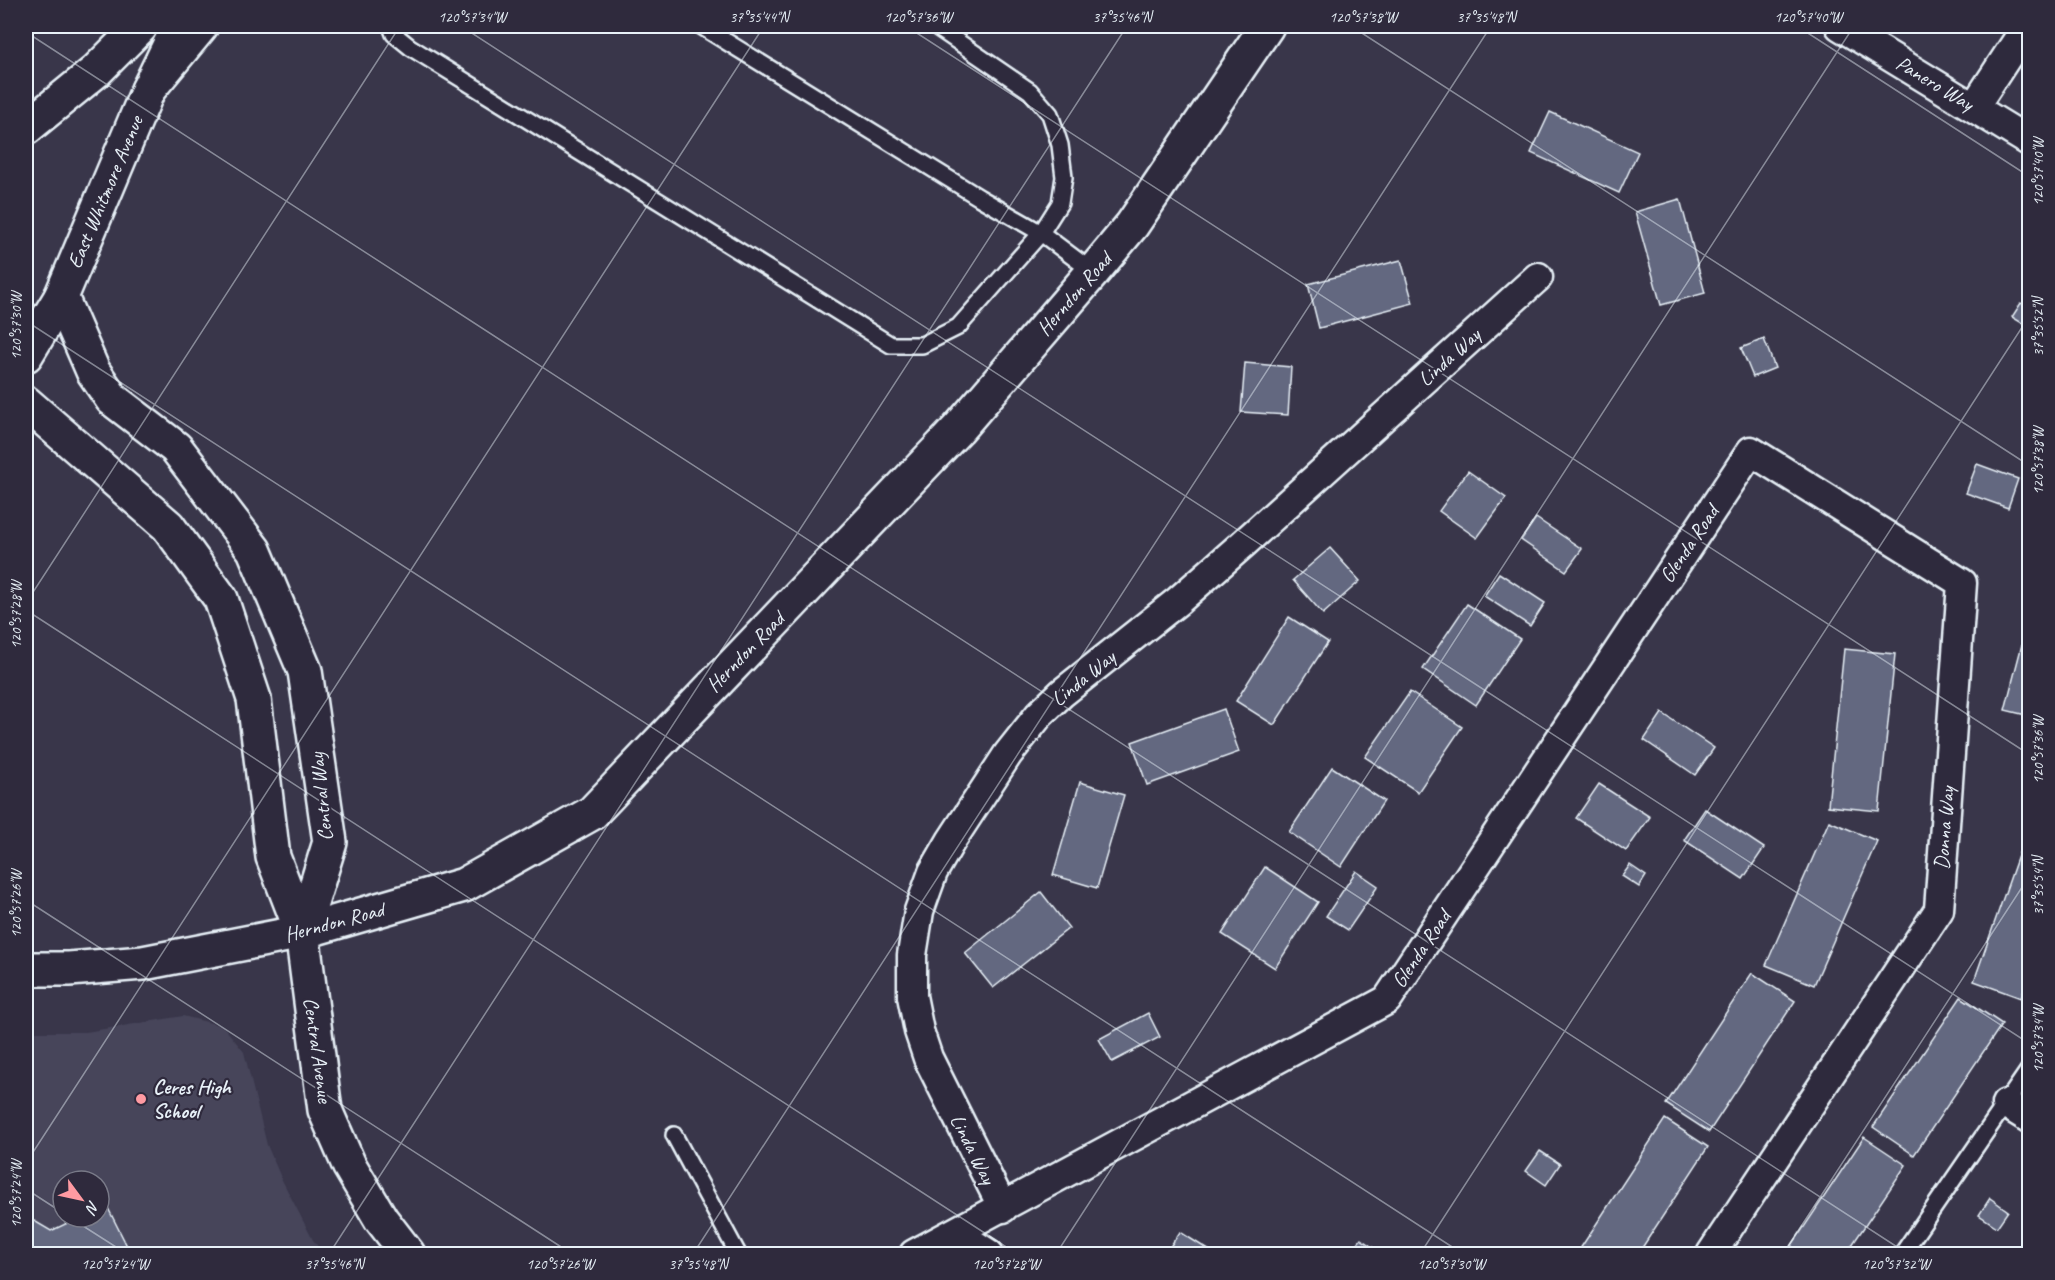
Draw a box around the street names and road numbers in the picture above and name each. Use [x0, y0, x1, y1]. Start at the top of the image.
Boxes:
street label: Panero Way [1891, 50, 1980, 117]
street label: East Whitmore Avenue [61, 110, 150, 272]
street label: Herndon Road [1031, 244, 1120, 341]
street label: Linda Way [1412, 321, 1487, 392]
street label: Glenda Road [1654, 497, 1726, 588]
street label: Herndon Road [700, 604, 792, 698]
street label: Linda Way [1046, 643, 1122, 712]
street label: Central Way [303, 750, 339, 842]
street label: Donna Way [1928, 784, 1960, 870]
street label: Herndon Road [281, 895, 390, 948]
street label: Glenda Road [1386, 902, 1458, 993]
street label: Central Avenue [298, 996, 338, 1106]
street label: Linda Way [944, 1110, 1002, 1190]

